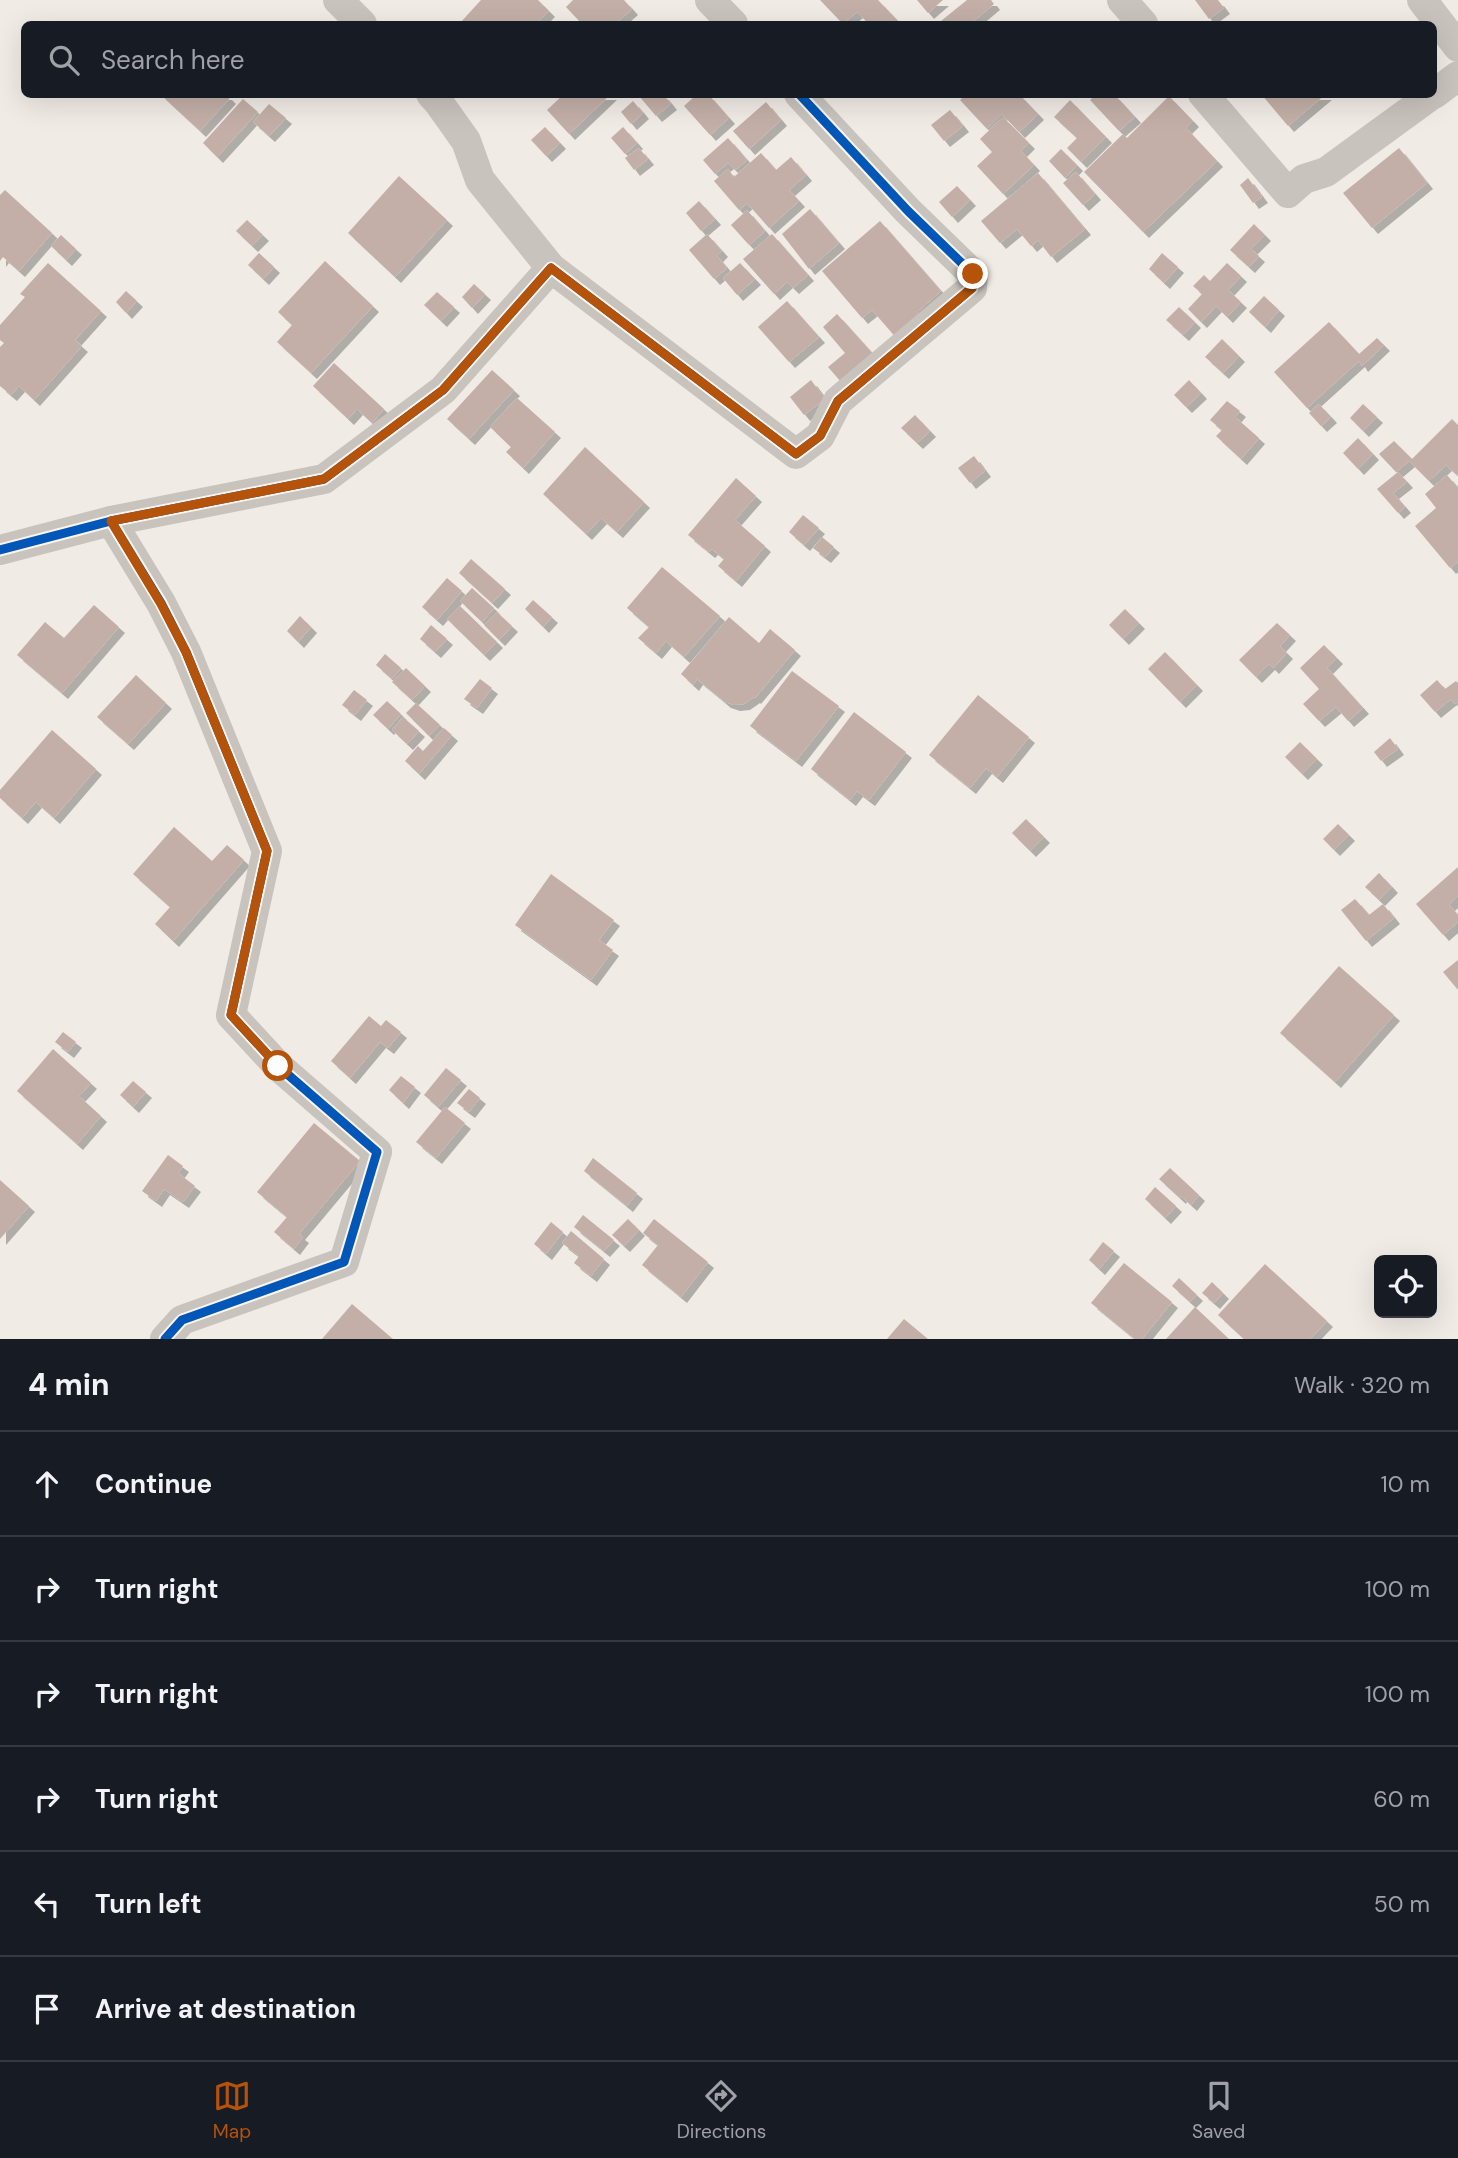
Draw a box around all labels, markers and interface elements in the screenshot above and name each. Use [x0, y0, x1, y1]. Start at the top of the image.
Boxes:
search box [21, 21, 1437, 98]
icon: search [45, 41, 83, 79]
text: Search here [101, 43, 244, 77]
route end [957, 258, 988, 289]
route start [262, 1050, 293, 1081]
map controls [1374, 1255, 1437, 1318]
button: locate [1374, 1255, 1437, 1318]
text: 4 min [28, 1365, 110, 1404]
text: Walk · 320 m [1294, 1370, 1430, 1400]
icon: ahead [28, 1465, 66, 1503]
text: Continue [95, 1467, 212, 1501]
text: 10 m [1380, 1469, 1430, 1499]
icon: right [28, 1570, 66, 1608]
text: Turn right [95, 1572, 219, 1606]
text: 100 m [1365, 1574, 1430, 1604]
icon: right [28, 1675, 66, 1713]
text: Turn right [95, 1677, 219, 1711]
text: 100 m [1365, 1679, 1430, 1709]
icon: right [28, 1780, 66, 1818]
text: Turn right [95, 1782, 219, 1816]
text: 60 m [1373, 1784, 1430, 1814]
icon: left [28, 1885, 66, 1923]
text: Turn left [95, 1887, 202, 1921]
text: 50 m [1374, 1889, 1430, 1919]
icon: arrive [28, 1990, 66, 2028]
text: Arrive at destination [95, 1992, 356, 2026]
tab: Map [213, 2077, 251, 2144]
tab: Directions [677, 2077, 766, 2144]
tab: Saved [1192, 2077, 1245, 2144]

